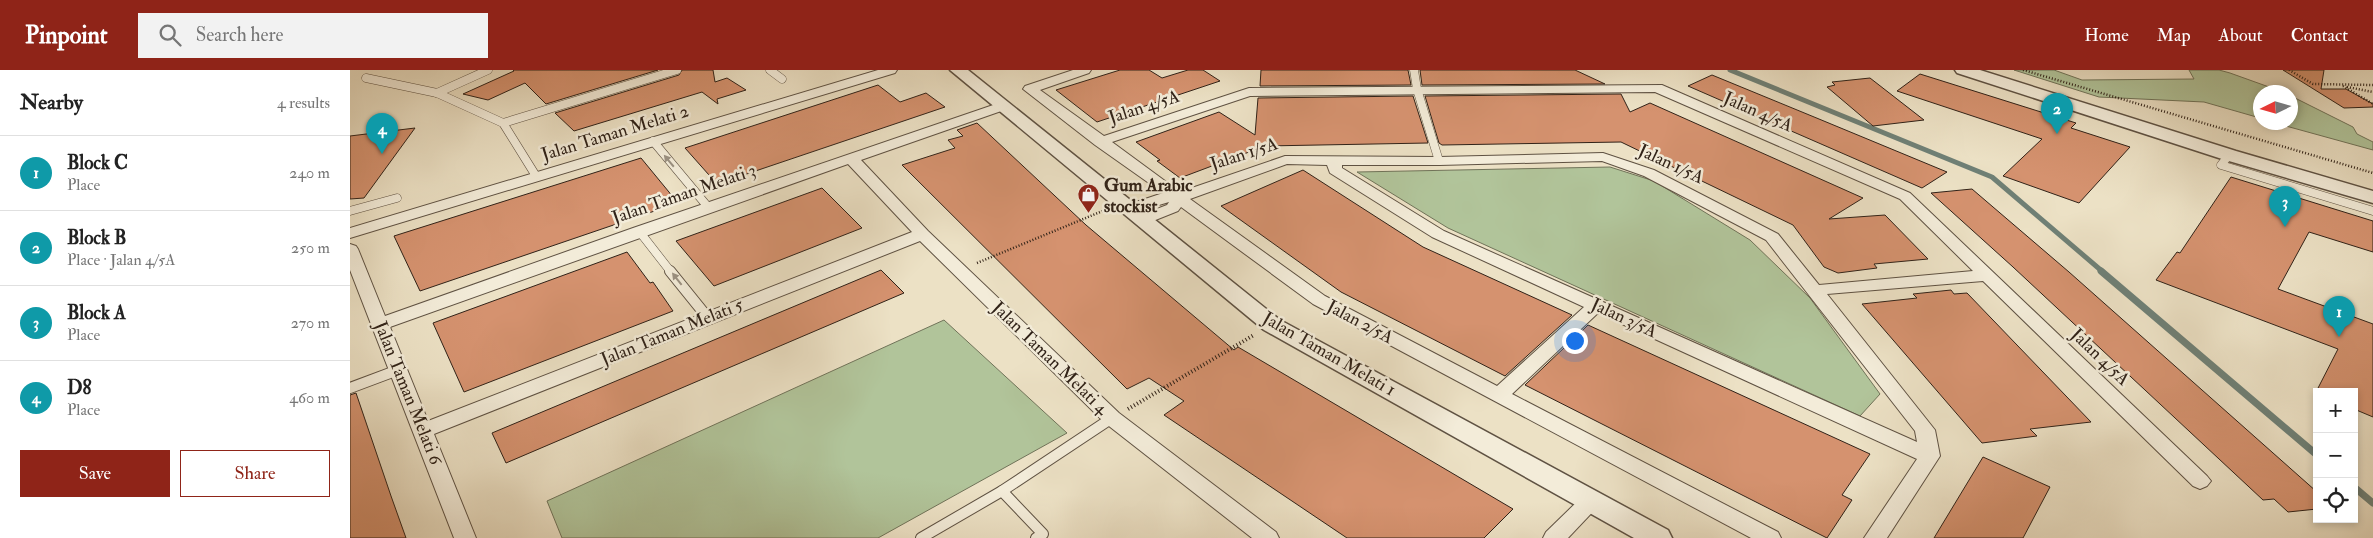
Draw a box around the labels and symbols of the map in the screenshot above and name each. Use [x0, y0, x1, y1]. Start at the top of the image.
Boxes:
street label: Jalan 4/5A [1105, 85, 1183, 130]
north arrow [2253, 85, 2298, 130]
street label: Jalan 4/5A [1719, 86, 1797, 138]
pin: 2 [2041, 93, 2073, 134]
street label: Jalan Taman Melati 2 [538, 100, 691, 167]
pin: 4 [366, 113, 398, 154]
street label: Jalan 1/5A [1206, 132, 1281, 176]
street label: Jalan 1/5A [1634, 138, 1708, 189]
one-way arrow [663, 155, 675, 167]
street label: Jalan Taman Melati 3 [608, 159, 759, 230]
place label: Gum Arabic stockist [1104, 174, 1193, 218]
shop icon: Gum Arabic stockist [1076, 183, 1100, 214]
pin: 3 [2269, 186, 2301, 227]
one-way arrow [672, 273, 683, 286]
street label: Jalan 3/5A [1586, 292, 1661, 344]
street label: Jalan Taman Melati 5 [597, 293, 747, 371]
street label: Jalan 2/5A [1322, 294, 1398, 349]
street label: Jalan Taman Melati 4 [986, 296, 1114, 420]
pin: 1 [2323, 296, 2355, 337]
street label: Jalan Taman Melati 1 [1257, 306, 1400, 401]
street label: Jalan Taman Melati 6 [368, 317, 448, 469]
street label: Jalan 4/5A [2065, 323, 2135, 391]
your location [1562, 328, 1588, 354]

